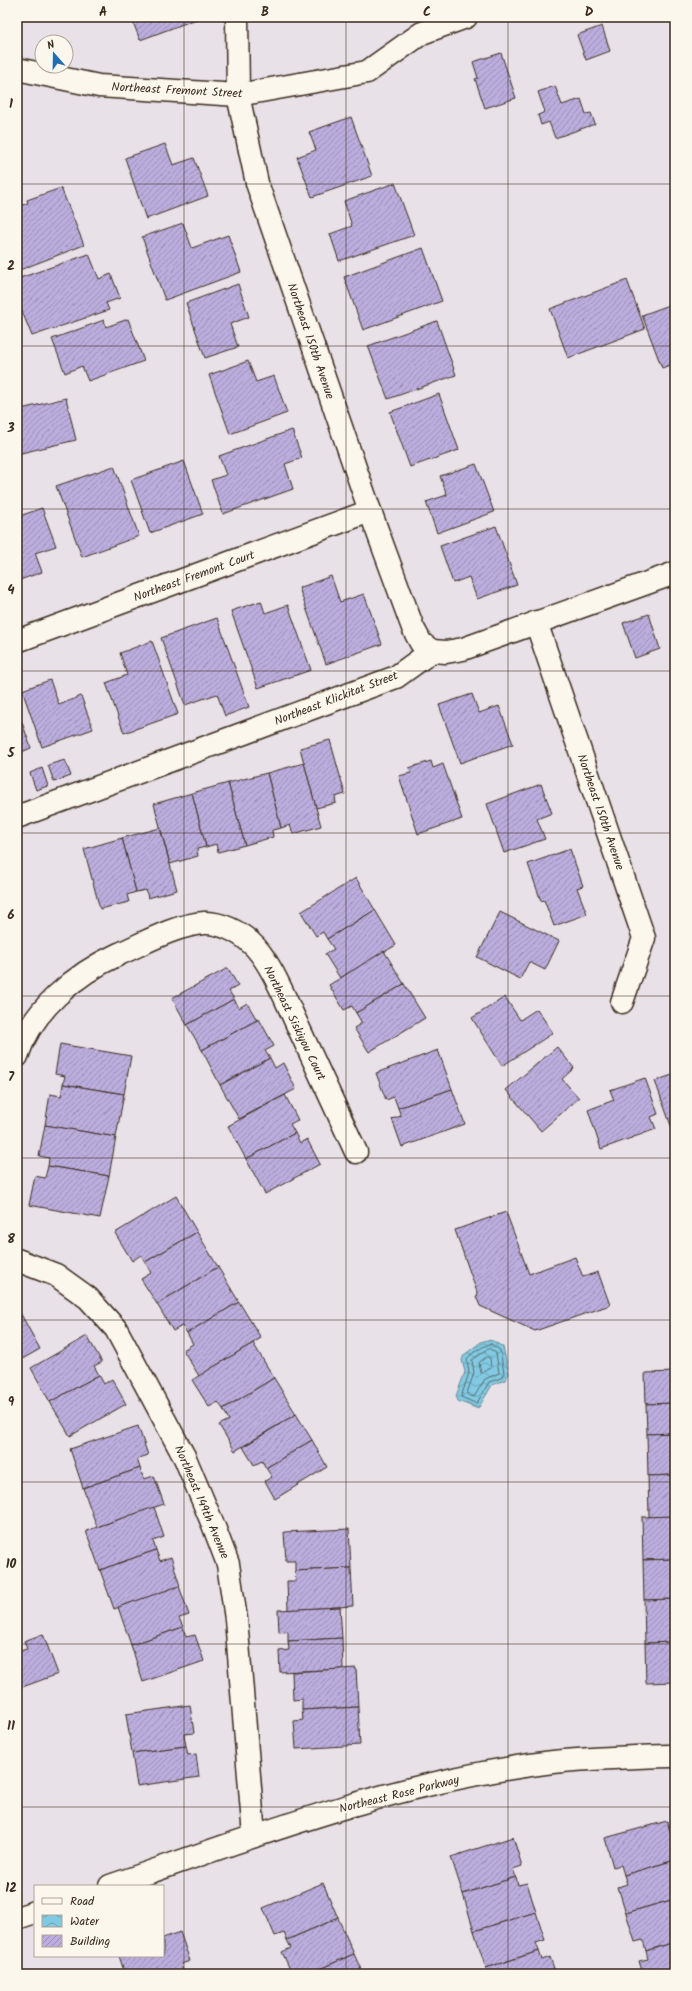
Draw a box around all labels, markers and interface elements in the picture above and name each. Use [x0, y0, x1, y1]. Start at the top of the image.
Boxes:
text: A [99, 2, 107, 23]
text: B [261, 2, 269, 23]
text: C [423, 2, 431, 23]
text: D [585, 2, 594, 23]
north arrow [34, 34, 74, 74]
text: N [45, 36, 57, 55]
street label: Northeast Fremont Street [111, 78, 243, 103]
text: 1 [9, 94, 13, 115]
text: 2 [7, 256, 15, 277]
street label: Northeast 150th Avenue [282, 281, 340, 402]
text: 3 [6, 418, 15, 439]
street label: Northeast Fremont Court [131, 546, 258, 607]
text: 4 [7, 580, 15, 601]
street label: Northeast Klickitat Street [272, 666, 401, 731]
text: 5 [7, 743, 16, 764]
street label: Northeast 150th Avenue [572, 752, 630, 873]
text: 6 [7, 905, 15, 926]
street label: Northeast Siskiyou Court [258, 963, 331, 1084]
text: 7 [8, 1067, 15, 1088]
text: 8 [7, 1229, 15, 1250]
text: 9 [8, 1392, 15, 1413]
street label: Northeast 149th Avenue [169, 1442, 234, 1562]
text: 10 [6, 1554, 17, 1575]
text: 11 [7, 1716, 15, 1737]
street label: Northeast Rose Parkway [337, 1770, 461, 1819]
text: 12 [5, 1878, 17, 1899]
legend [34, 1885, 164, 1957]
text: Road [70, 1892, 95, 1911]
text: Water [70, 1912, 100, 1931]
text: Building [70, 1932, 110, 1951]

